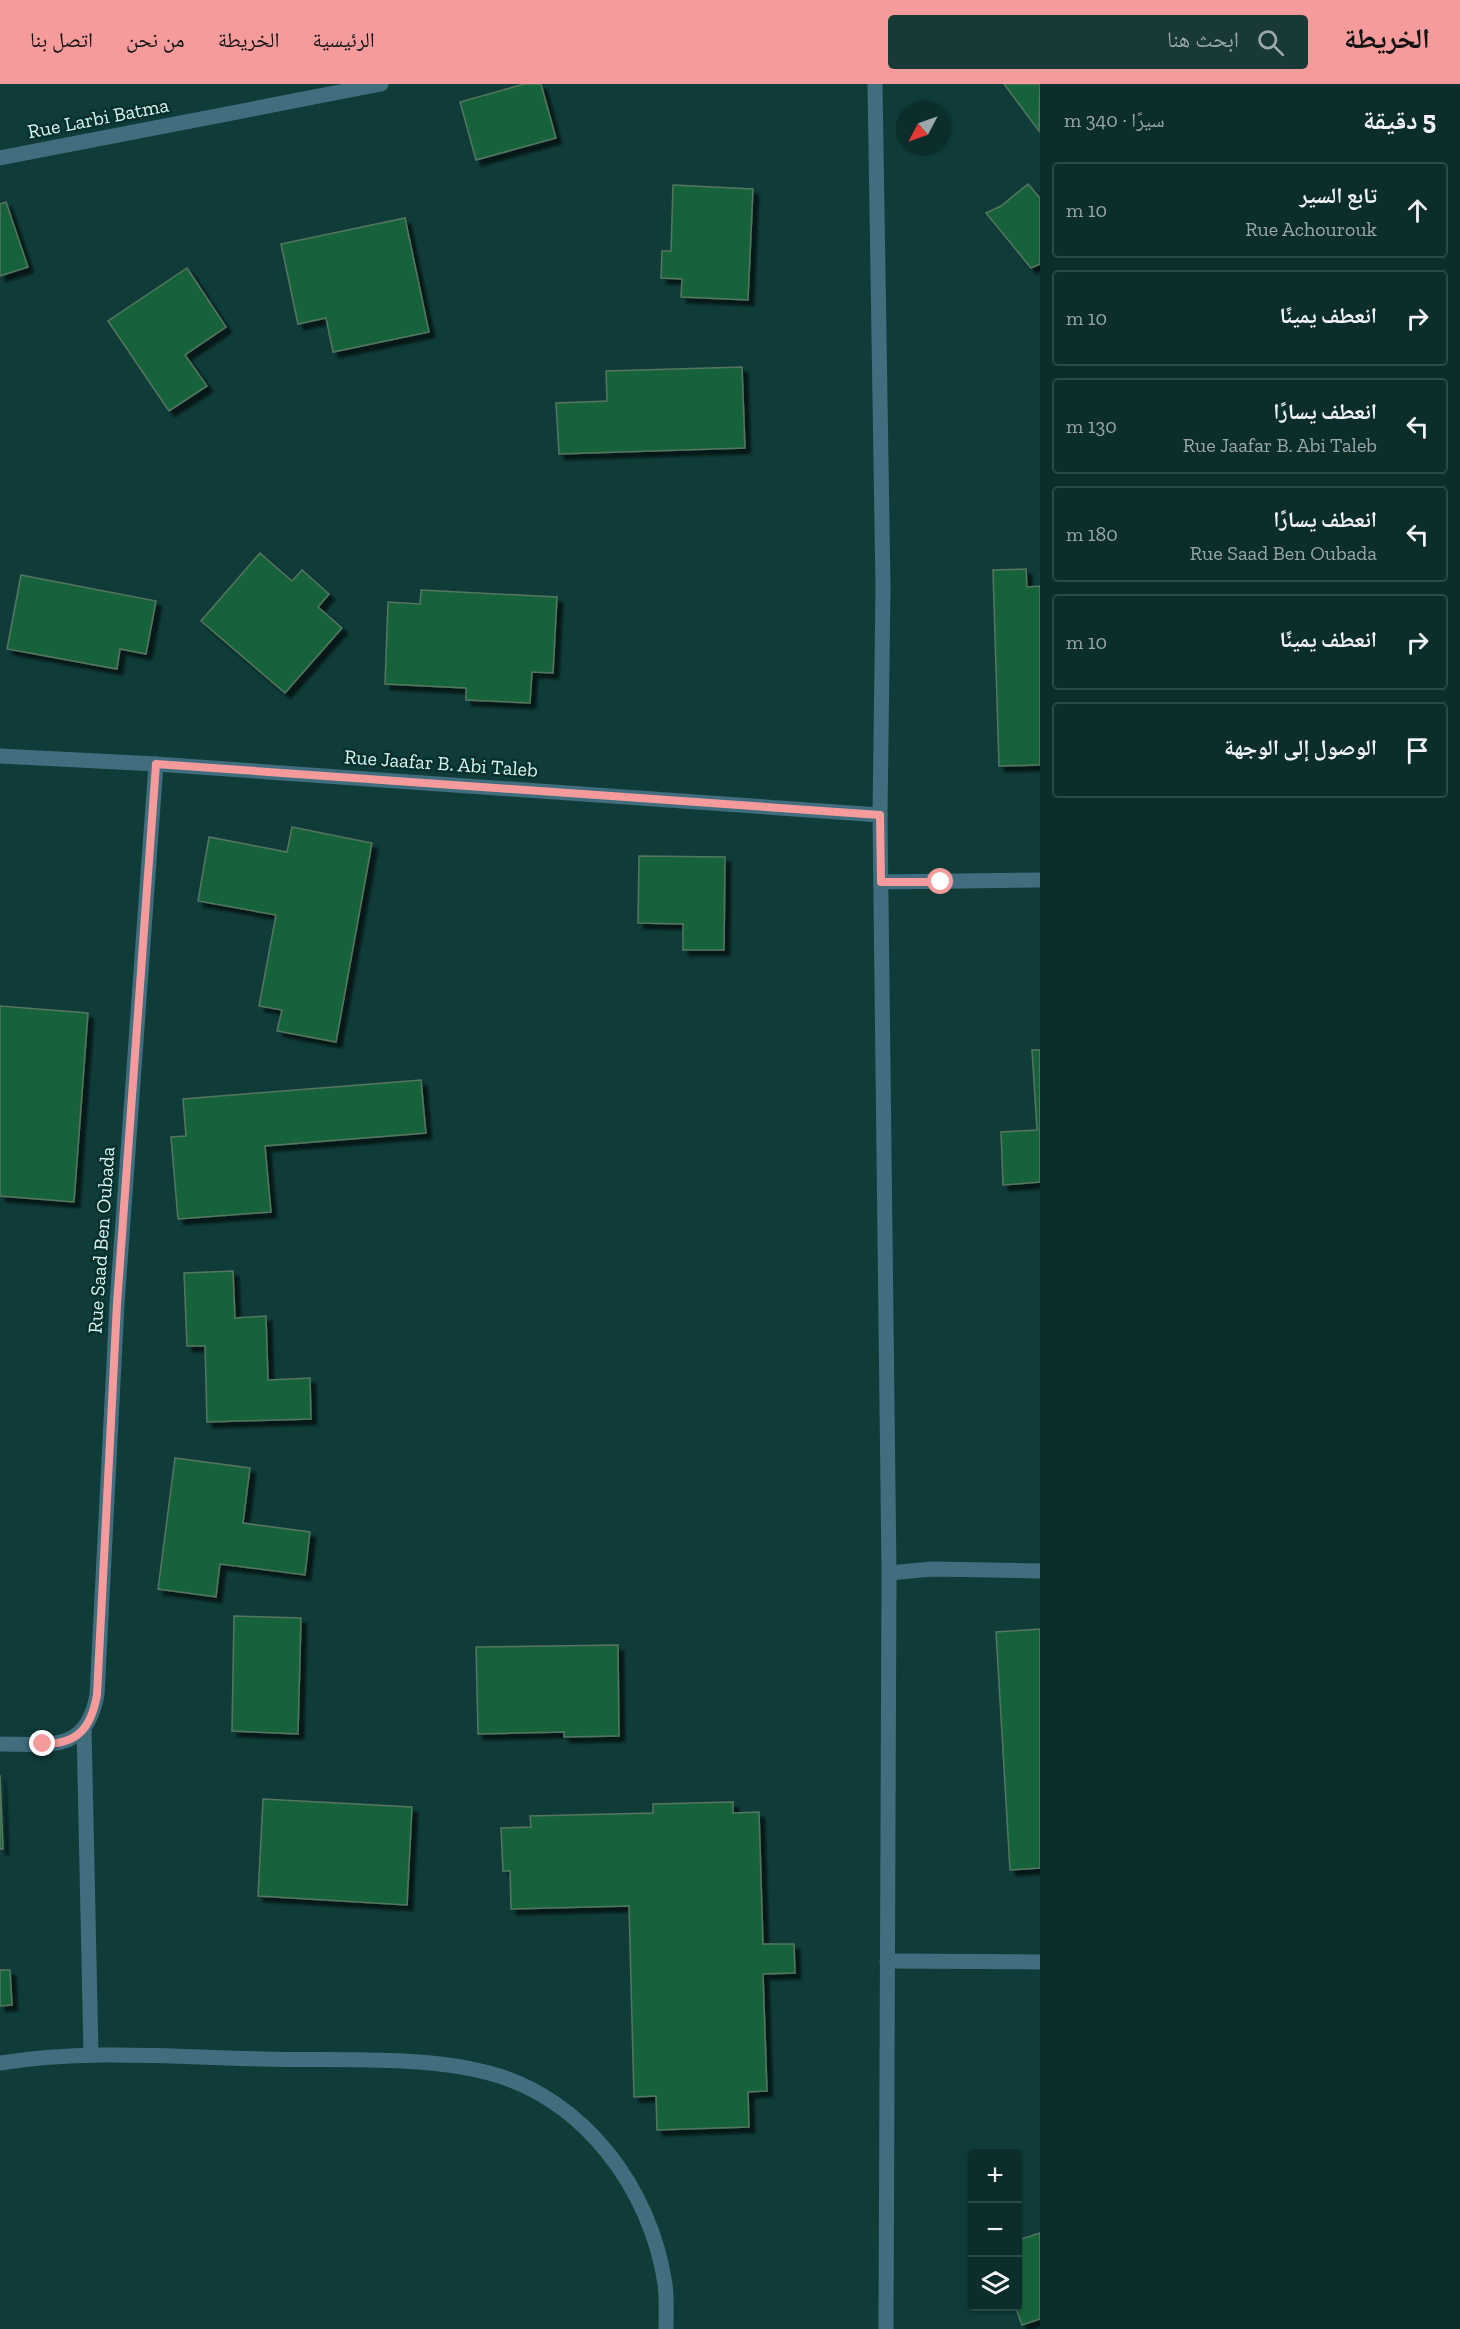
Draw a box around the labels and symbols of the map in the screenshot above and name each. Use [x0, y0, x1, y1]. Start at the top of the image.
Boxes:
street label: Rue Larbi Batma [25, 92, 171, 143]
north arrow [896, 102, 950, 156]
street label: Rue Jaafar B. Abi Taleb [343, 744, 539, 782]
route start [927, 868, 953, 894]
street label: Rue Saad Ben Oubada [82, 1145, 120, 1334]
route end [29, 1730, 55, 1756]

